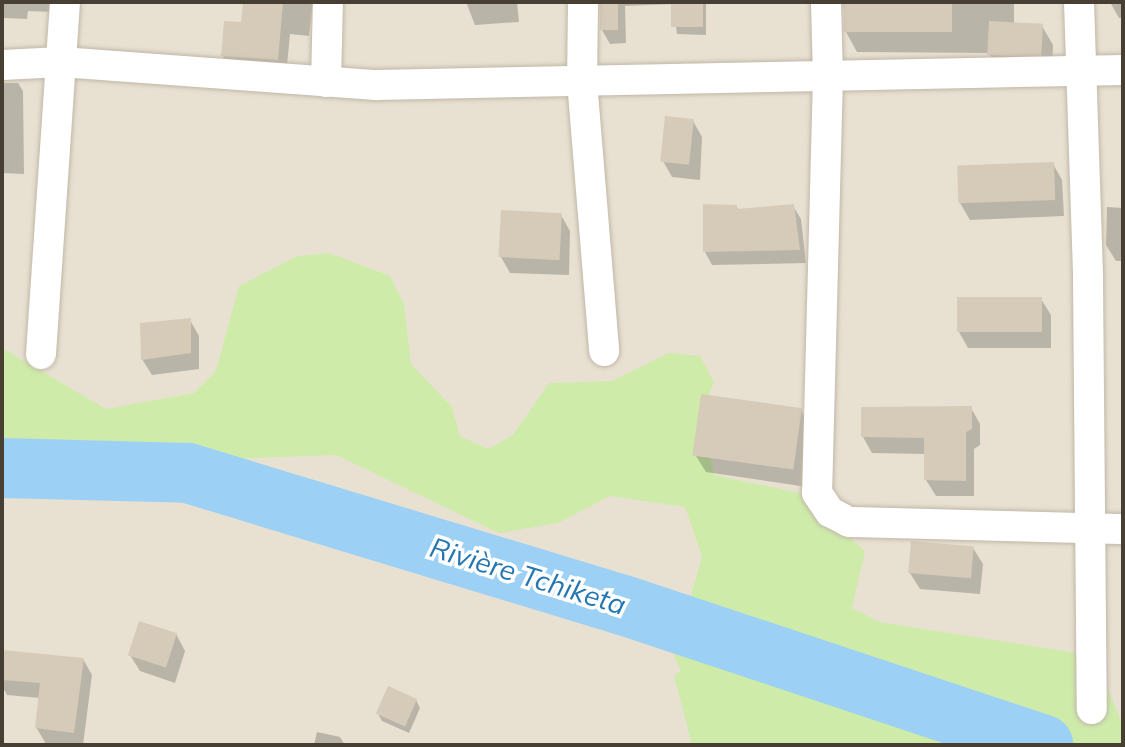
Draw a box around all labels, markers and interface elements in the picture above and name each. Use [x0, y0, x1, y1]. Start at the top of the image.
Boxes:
water label: Rivière Tchiketa [426, 530, 630, 622]

